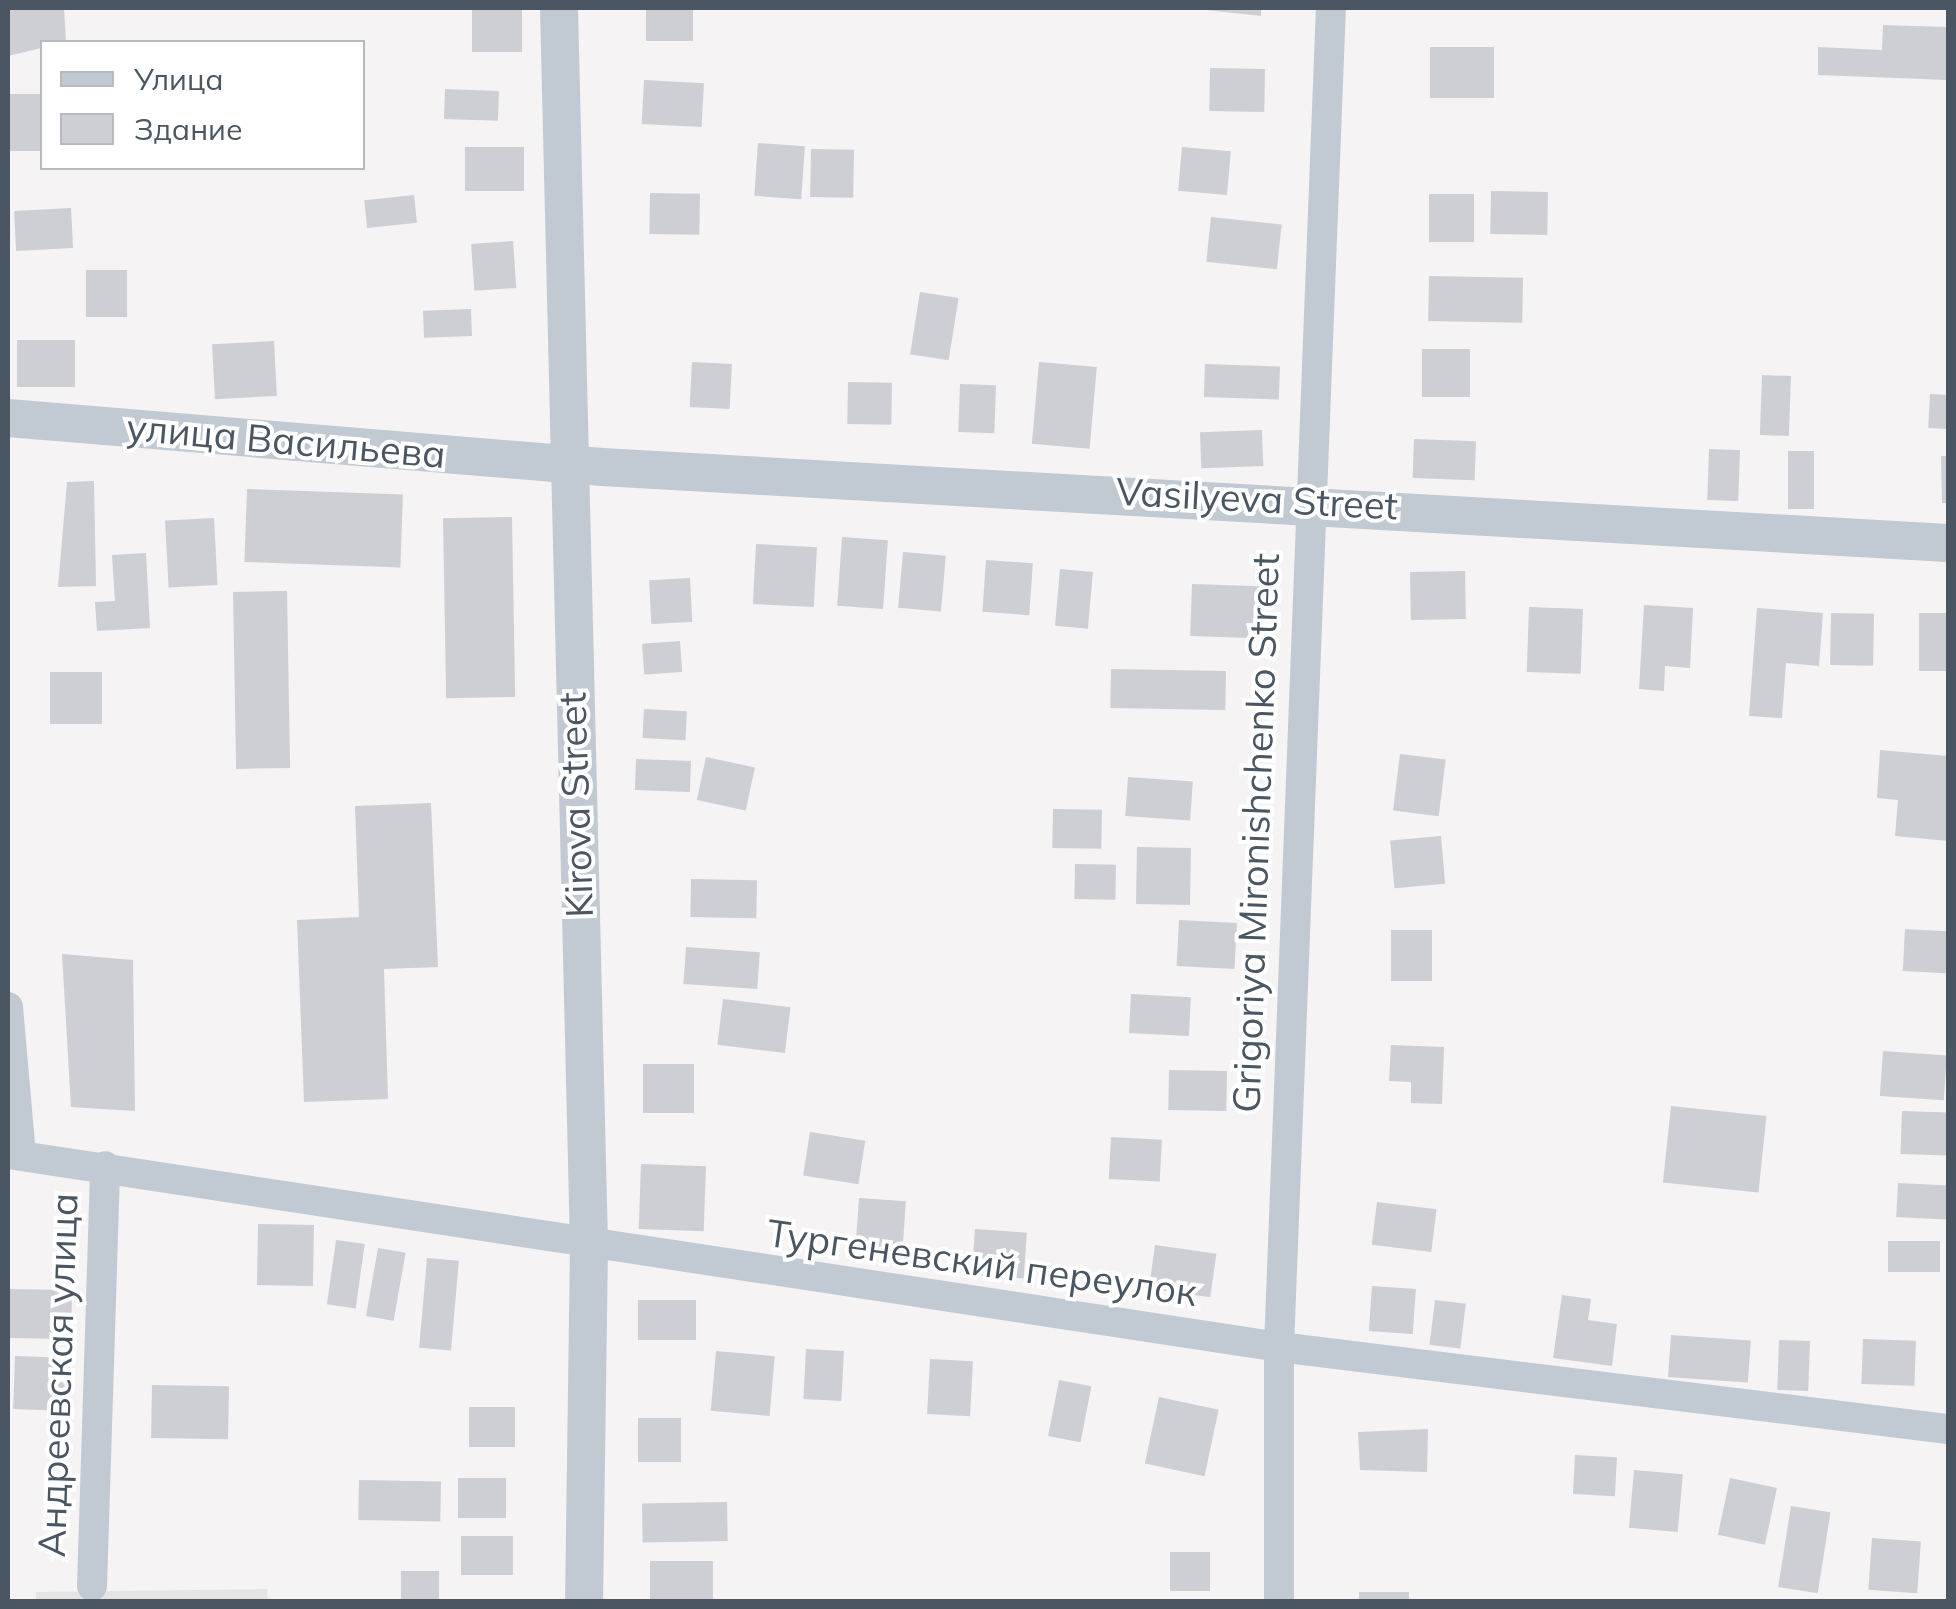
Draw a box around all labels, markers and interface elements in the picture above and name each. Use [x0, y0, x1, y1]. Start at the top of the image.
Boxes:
legend [40, 40, 365, 170]
text: Улица [134, 60, 224, 98]
text: Здание [134, 110, 243, 148]
street label: улица Васильева [125, 404, 447, 478]
street label: Vasilyeva Street [1115, 469, 1399, 529]
street label: Grigoriya Mironishchenko Street [1223, 553, 1289, 1113]
street label: Kirova Street [549, 691, 603, 919]
street label: Андреевская улица [29, 1192, 87, 1558]
street label: Тургеневский переулок [764, 1210, 1200, 1316]

